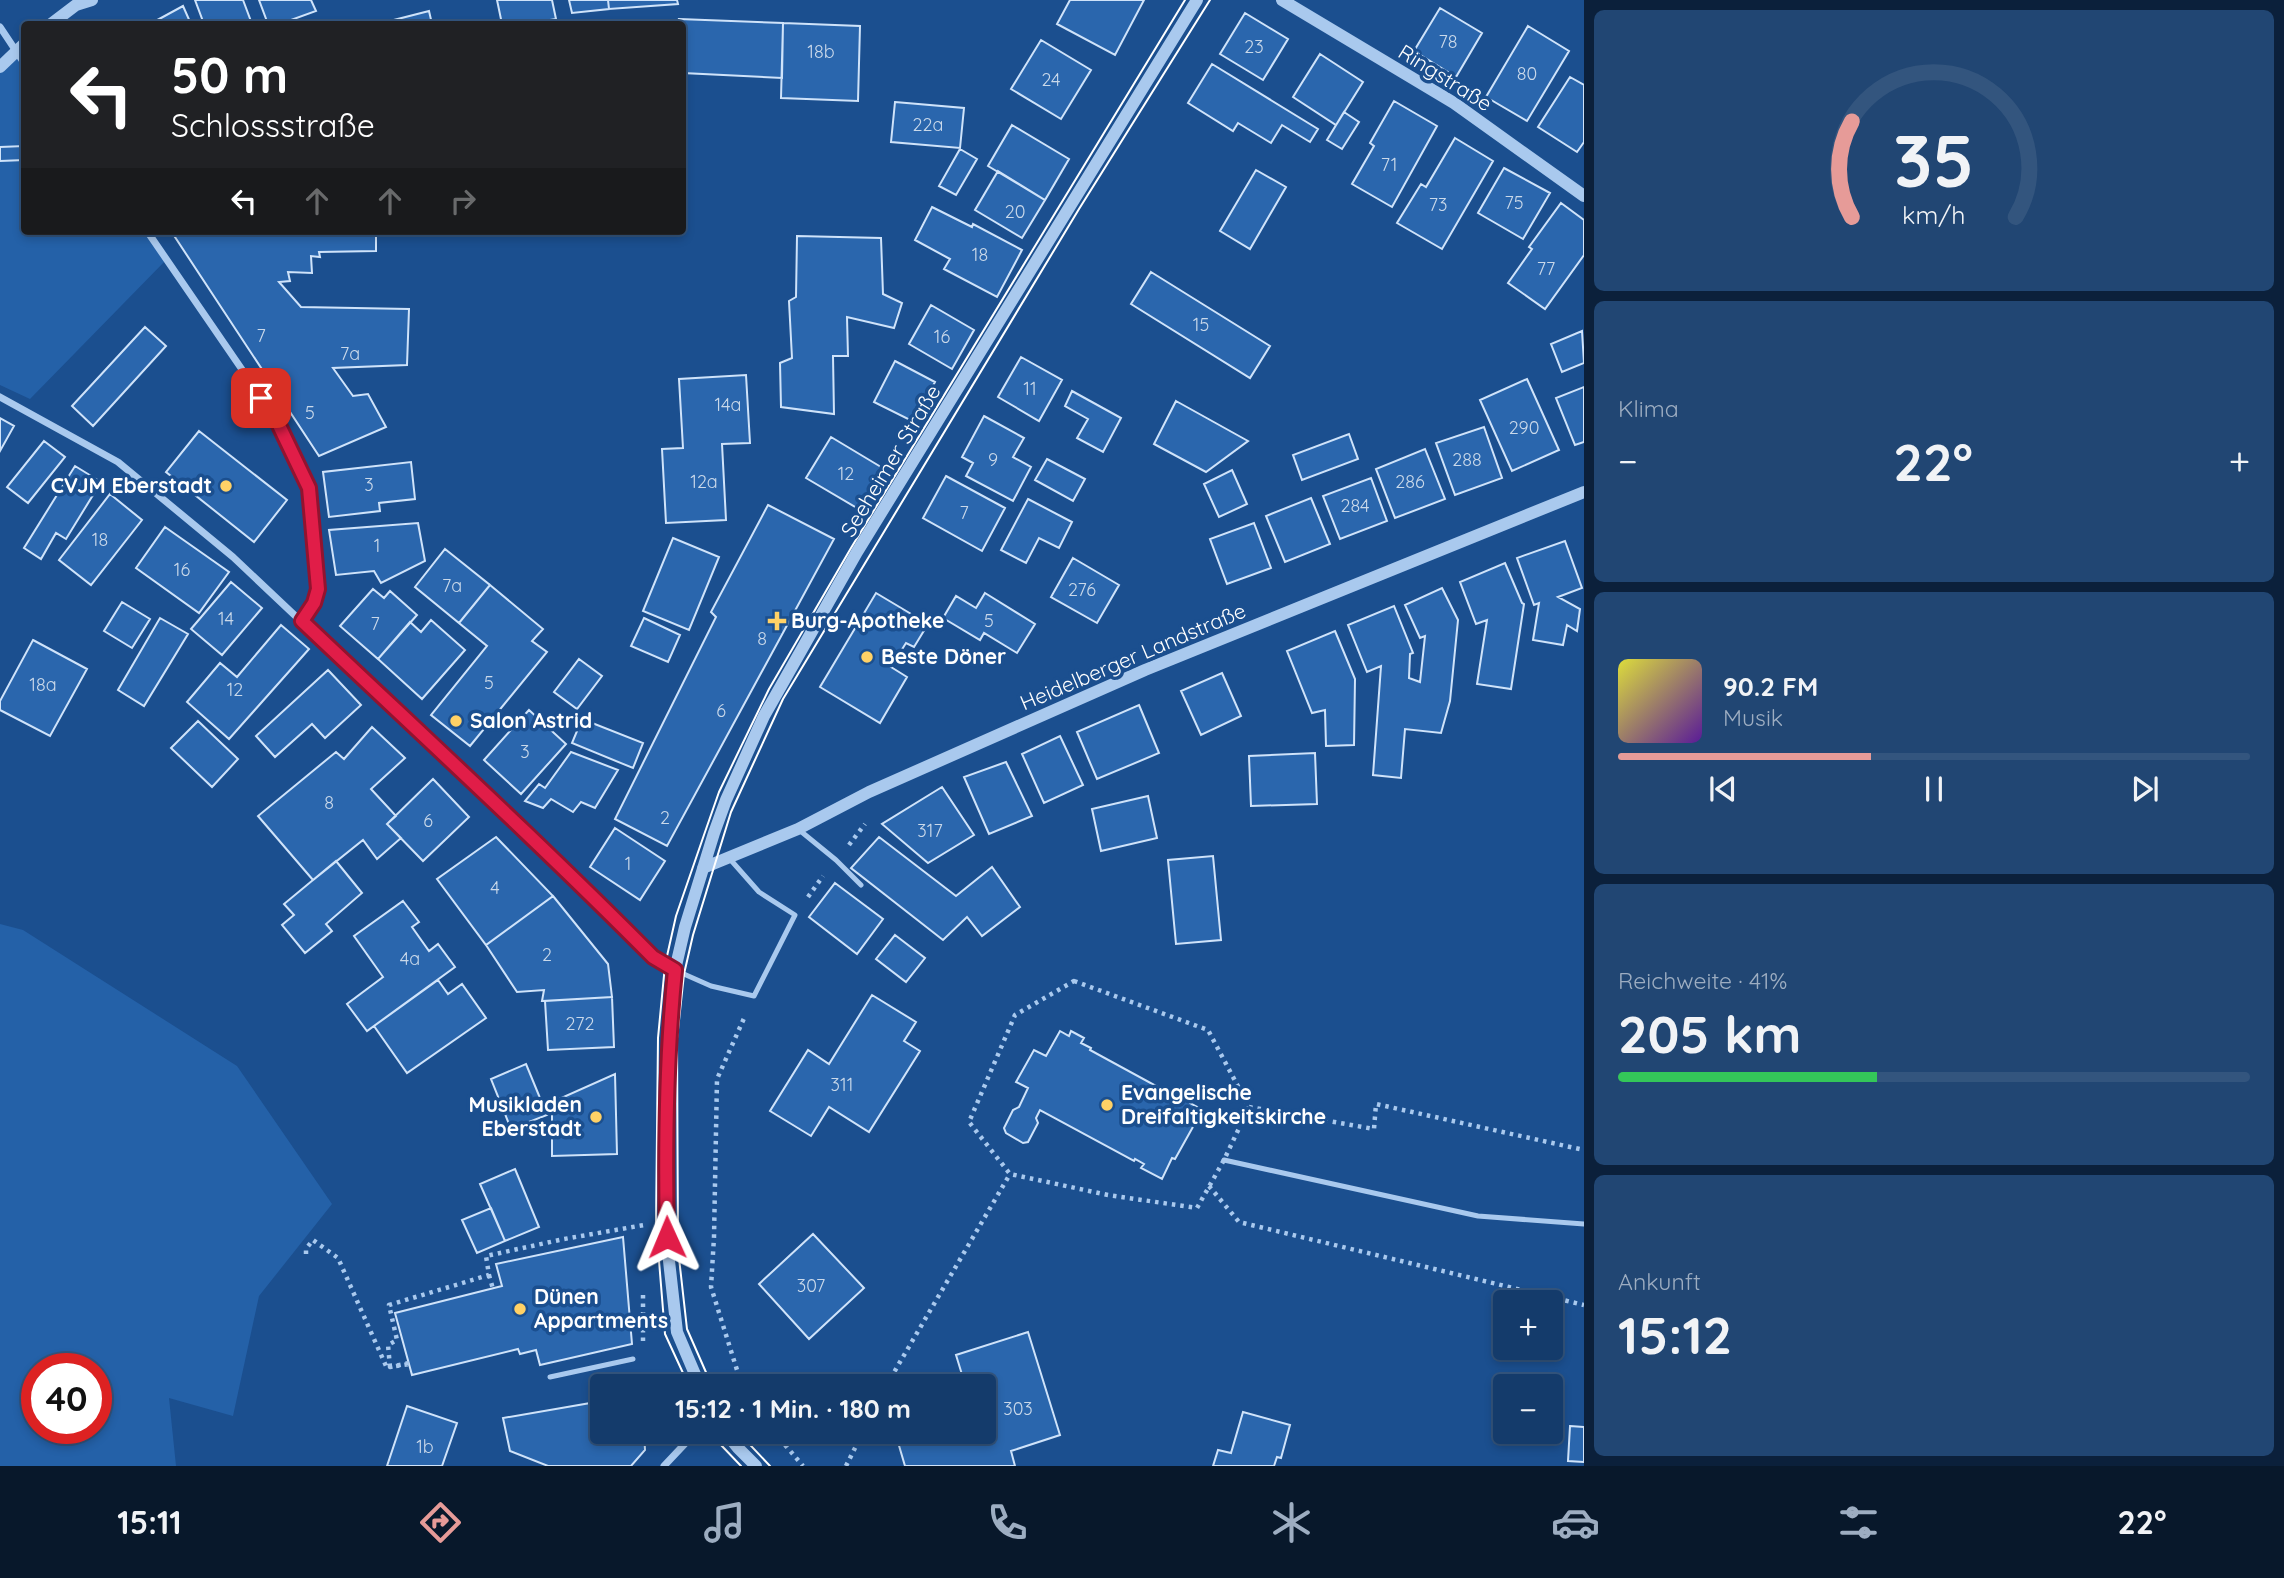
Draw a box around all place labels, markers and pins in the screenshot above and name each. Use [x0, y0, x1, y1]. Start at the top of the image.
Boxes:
pin [231, 368, 291, 428]
place label: CVJM Eberstadt [51, 472, 212, 498]
marker: CVJM Eberstadt [218, 478, 234, 494]
place label: Burg-Apotheke [791, 607, 944, 633]
marker: Burg-Apotheke [769, 613, 785, 629]
place label: Beste Döner [881, 643, 1006, 669]
marker: Beste Döner [859, 649, 875, 665]
place label: Salon Astrid [470, 707, 592, 733]
marker: Salon Astrid [448, 713, 464, 729]
place label: Evangelische Dreifaltigkeitskirche [1121, 1079, 1326, 1129]
place label: Musikladen Eberstadt [469, 1091, 582, 1141]
marker: Evangelische Dreifaltigkeitskirche [1099, 1097, 1115, 1113]
marker: Musikladen Eberstadt [588, 1109, 604, 1125]
place label: Dünen Appartments [534, 1283, 668, 1333]
marker: Dünen Appartments [512, 1301, 528, 1317]

